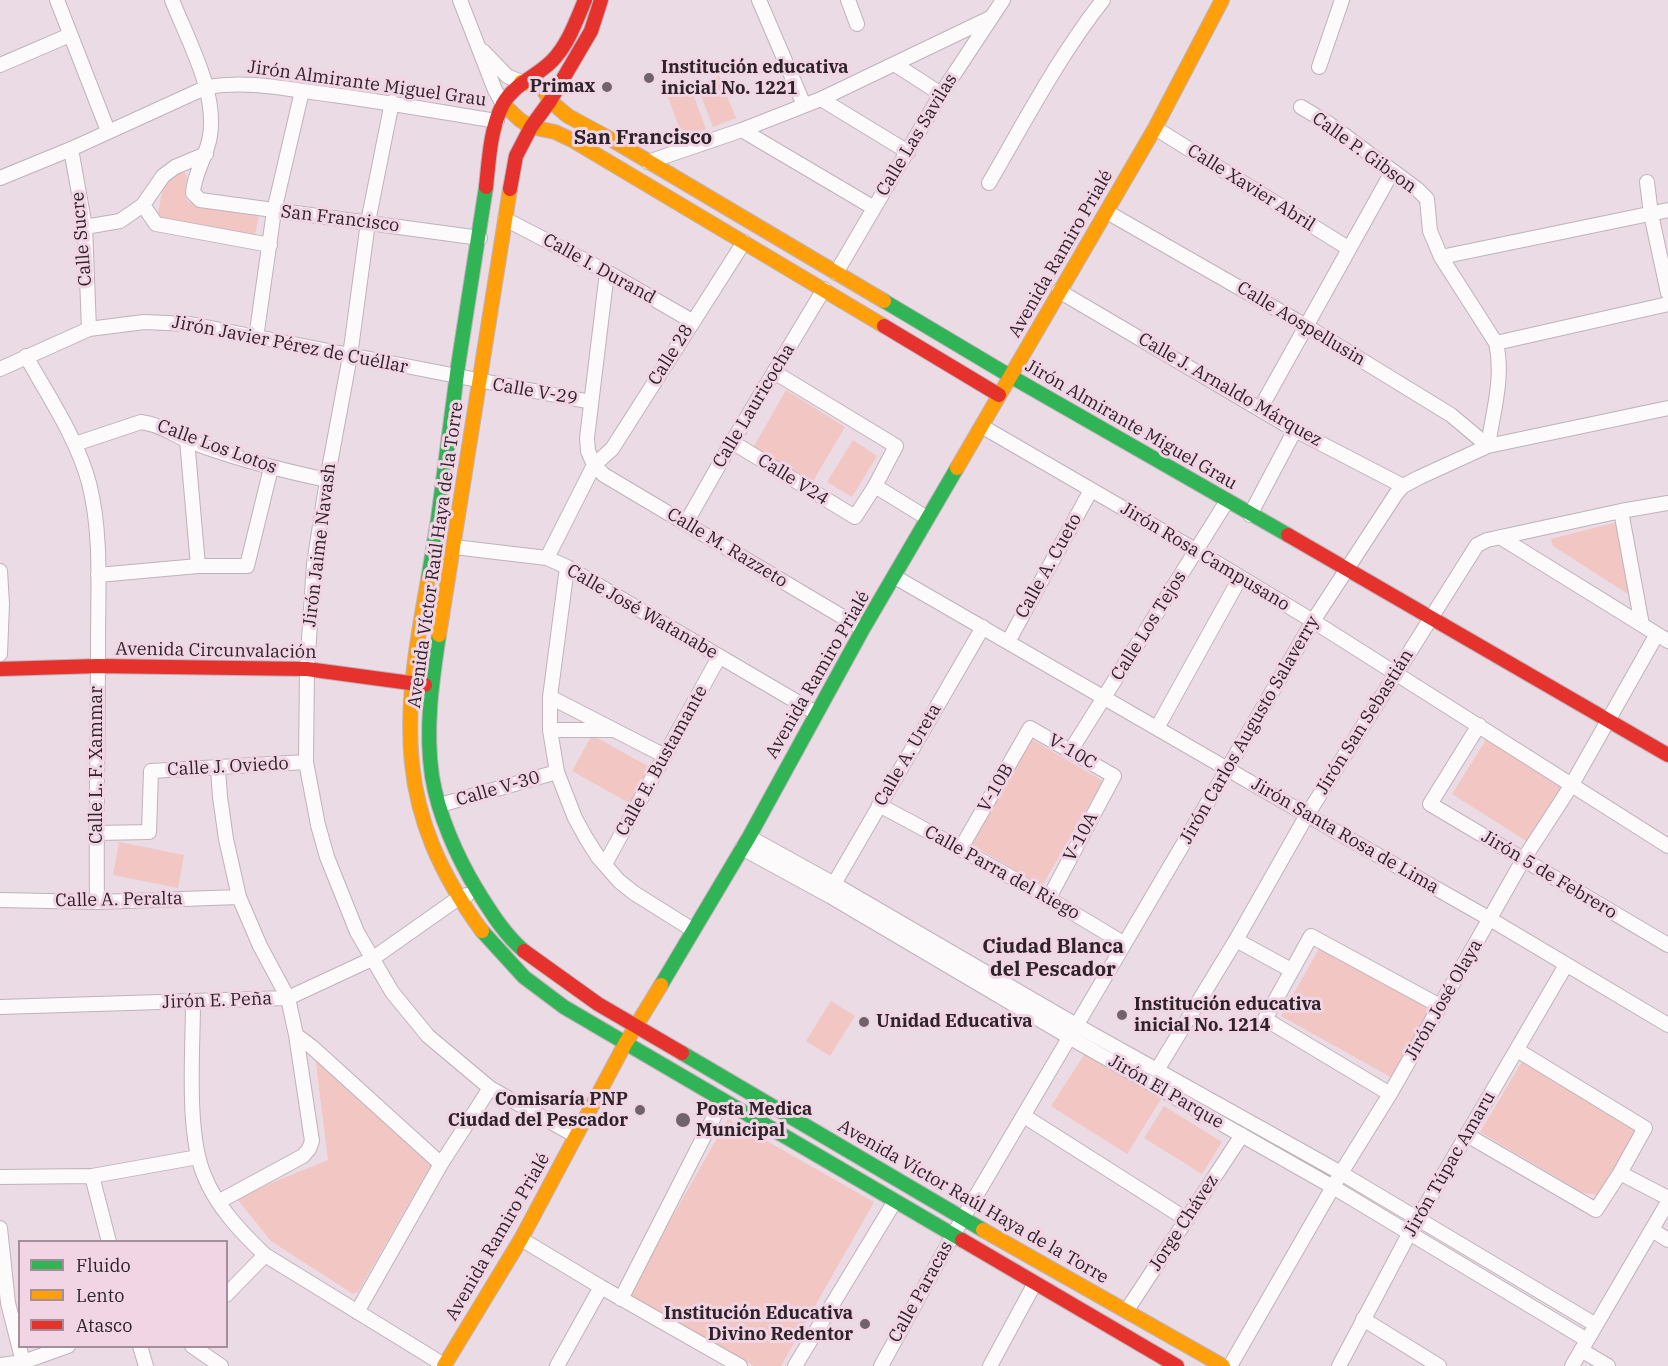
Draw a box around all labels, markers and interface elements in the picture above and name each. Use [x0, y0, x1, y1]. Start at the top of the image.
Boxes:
street label: Jirón Almirante Miguel Grau [246, 57, 488, 111]
place label: Institución educativa inicial No. 1221 [661, 57, 849, 100]
street label: Calle Las Savilas [872, 70, 962, 200]
marker: Institución educativa inicial No. 1221 [642, 71, 656, 85]
place label: Primax [530, 76, 595, 98]
marker: Primax [600, 80, 614, 94]
street label: Calle P. Gibson [1308, 108, 1420, 198]
district label: San Francisco [574, 126, 712, 150]
street label: Calle Xavier Abril [1183, 140, 1319, 236]
street label: Avenida Ramiro Prialé [1004, 166, 1118, 342]
street label: Calle Sucre [67, 191, 97, 287]
street label: San Francisco [280, 201, 400, 237]
street label: Calle I. Durand [539, 229, 659, 309]
street label: Calle Aospellusin [1233, 277, 1369, 371]
street label: Jirón Javier Pérez de Cuéllar [170, 312, 410, 378]
street label: Calle 28 [644, 321, 698, 389]
street label: Calle J. Arnaldo Márquez [1134, 328, 1326, 452]
street label: Calle Lauricocha [708, 340, 800, 472]
street label: Jirón Almirante Miguel Grau [1021, 355, 1241, 495]
street label: Calle V-29 [491, 374, 579, 410]
street label: Avenida Víctor Raúl Haya de la Torre [404, 401, 468, 709]
street label: Calle Los Lotos [154, 415, 280, 479]
street label: Calle V24 [754, 450, 832, 510]
street label: Jirón Jaime Navash [299, 462, 341, 628]
street label: Jirón Rosa Campusano [1117, 498, 1293, 616]
street label: Calle M. Razzeto [663, 504, 791, 592]
street label: Calle A. Cueto [1011, 510, 1087, 622]
street label: Calle José Watanabe [563, 560, 721, 664]
street label: Calle Los Tejos [1107, 567, 1191, 685]
street label: Avenida Ramiro Prialé [761, 587, 875, 763]
street label: Jirón Carlos Augusto Salaverry [1176, 612, 1324, 848]
street label: Avenida Circunvalación [115, 638, 317, 664]
street label: Jirón San Sebastián [1312, 646, 1418, 798]
street label: Calle E. Bustamante [612, 682, 712, 840]
street label: Calle L. F. Xammar [86, 686, 108, 844]
street label: Calle A. Ureta [870, 700, 946, 810]
street label: V-10C [1044, 730, 1100, 774]
street label: Calle J. Oviedo [167, 753, 289, 781]
street label: V-10B [974, 760, 1018, 816]
street label: Calle V-30 [454, 767, 542, 811]
street label: Jirón Santa Rosa de Lima [1247, 773, 1443, 899]
street label: V-10A [1059, 809, 1103, 865]
street label: Calle Parra del Riego [921, 821, 1083, 925]
street label: Jirón 5 de Febrero [1477, 826, 1621, 924]
street label: Calle A. Peralta [55, 888, 183, 912]
district label: Ciudad Blanca del Pescador [982, 935, 1124, 982]
street label: Jirón José Olaya [1401, 936, 1487, 1064]
street label: Jirón E. Peña [162, 988, 272, 1014]
place label: Institución educativa inicial No. 1214 [1134, 994, 1322, 1036]
marker: Institución educativa inicial No. 1214 [1115, 1008, 1129, 1022]
place label: Unidad Educativa [876, 1011, 1033, 1033]
marker: Unidad Educativa [857, 1015, 871, 1029]
street label: Jirón El Parque [1105, 1050, 1227, 1134]
street label: Jirón Túpac Amaru [1400, 1088, 1500, 1240]
place label: Comisaría PNP Ciudad del Pescador [448, 1089, 628, 1132]
place label: Posta Medica Municipal [696, 1099, 812, 1142]
marker: Comisaría PNP Ciudad del Pescador [633, 1103, 647, 1117]
marker: Posta Medica Municipal [674, 1111, 692, 1129]
street label: Avenida Víctor Raúl Haya de la Torre [834, 1115, 1112, 1289]
street label: Avenida Ramiro Prialé [441, 1149, 555, 1325]
street label: Jorge Chávez [1145, 1171, 1223, 1275]
street label: Calle Paracas [884, 1238, 958, 1346]
legend [18, 1240, 228, 1348]
text: Fluido [76, 1254, 131, 1277]
text: Lento [76, 1284, 124, 1307]
place label: Institución Educativa Divino Redentor [664, 1303, 853, 1346]
text: Atasco [76, 1314, 132, 1337]
marker: Institución Educativa Divino Redentor [858, 1317, 872, 1331]

